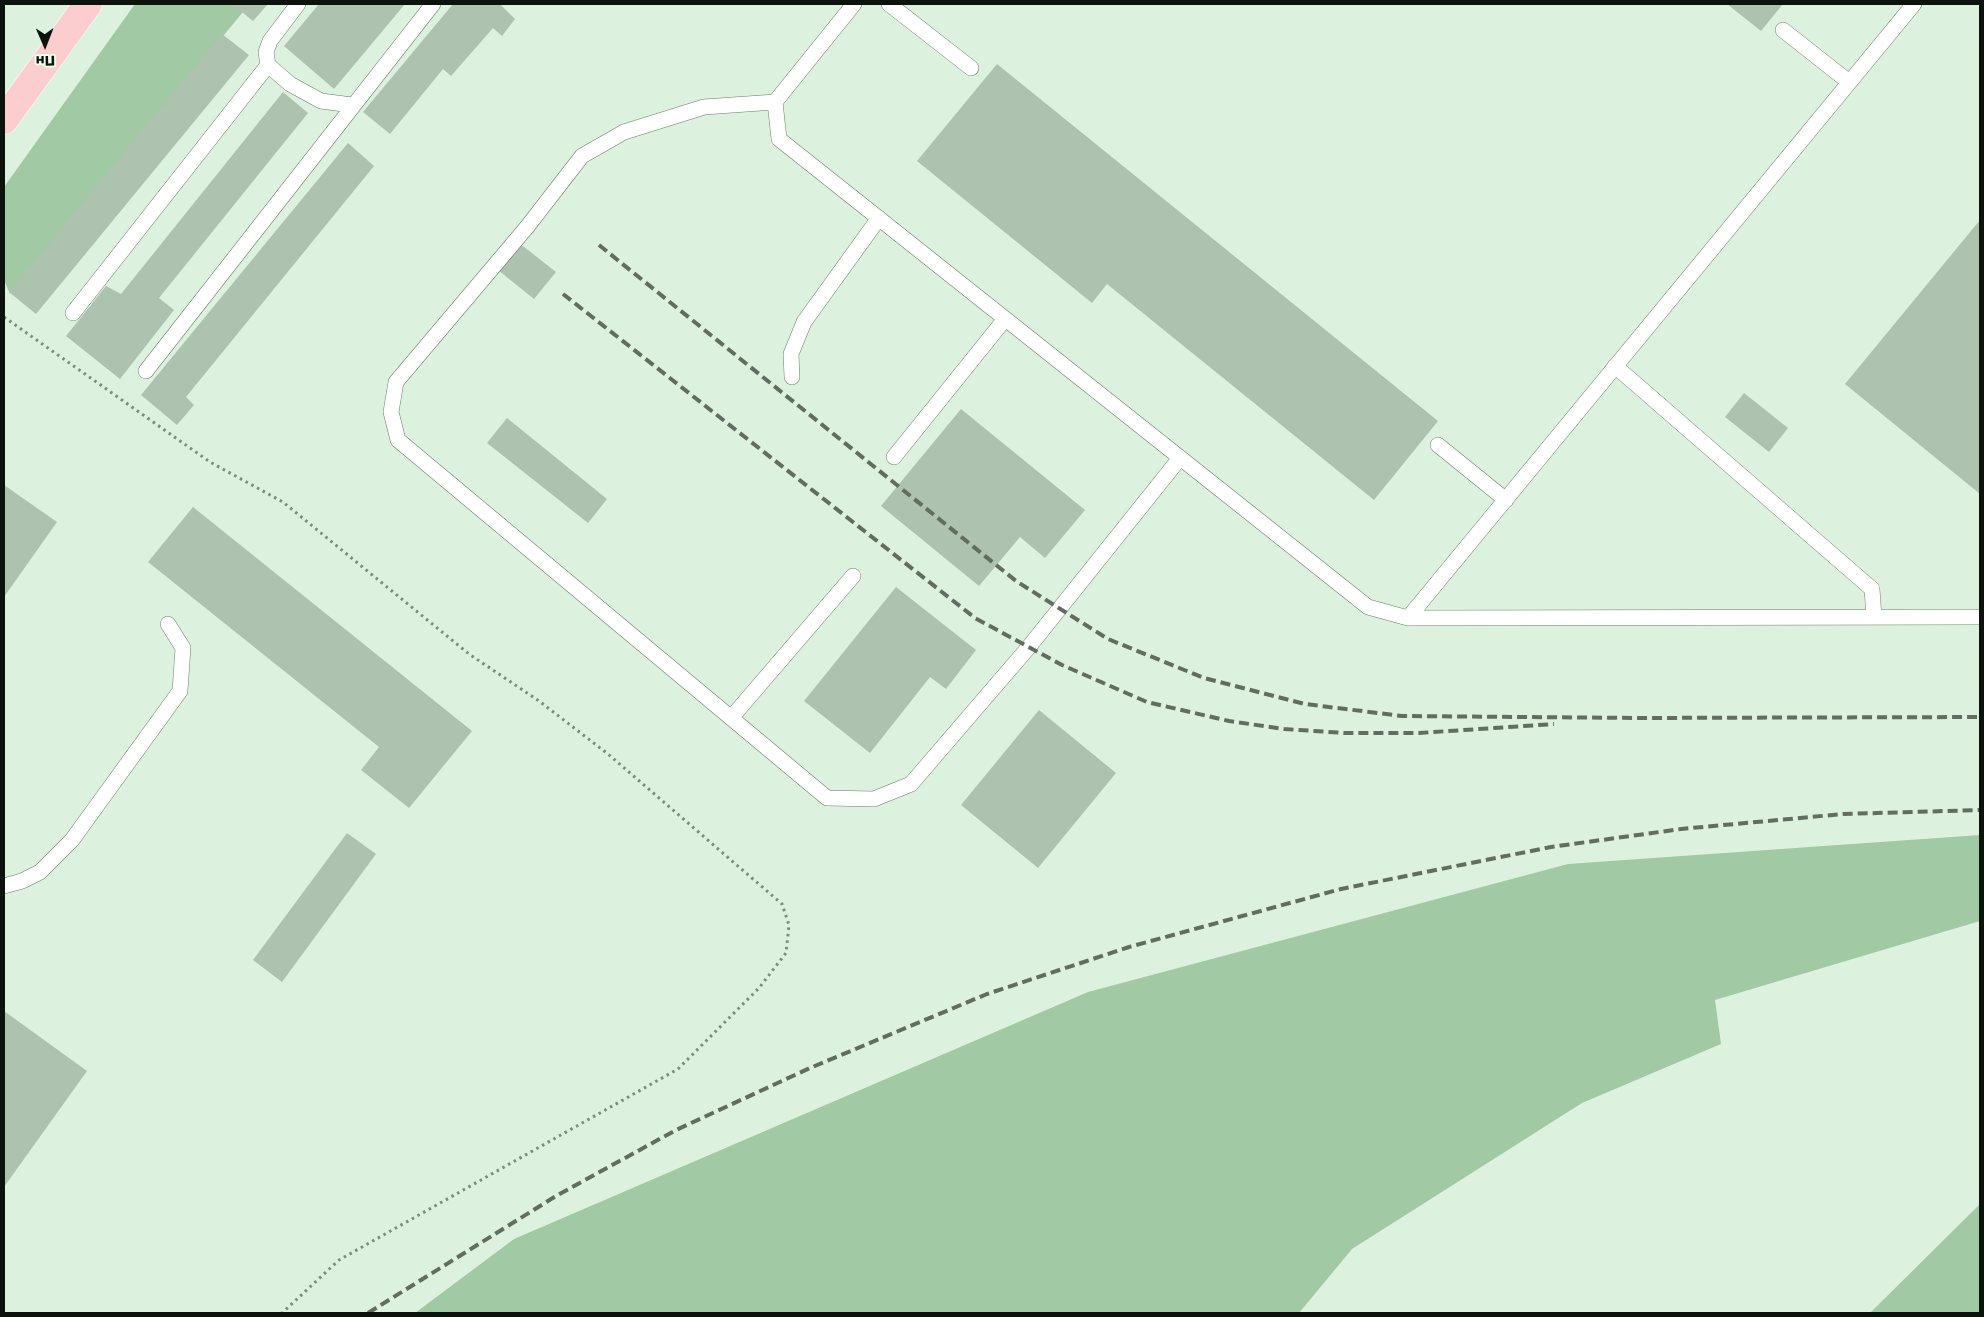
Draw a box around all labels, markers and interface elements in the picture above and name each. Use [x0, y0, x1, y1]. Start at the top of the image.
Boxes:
north arrow [20, 20, 70, 70]
text: Пн [35, 52, 55, 69]

